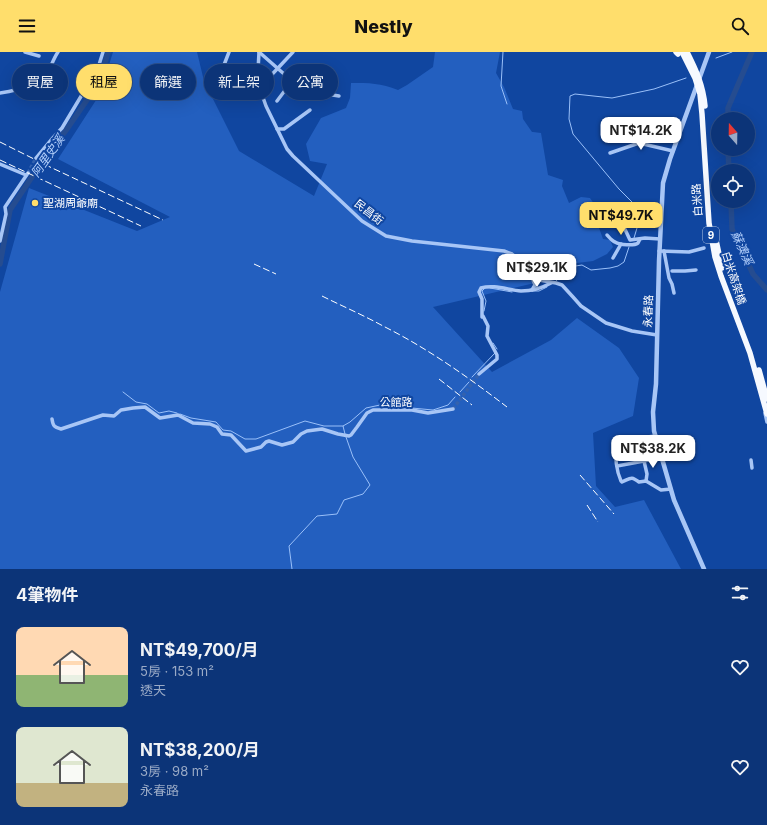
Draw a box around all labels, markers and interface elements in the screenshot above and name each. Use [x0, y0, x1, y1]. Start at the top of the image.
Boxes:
icon: menu [16, 15, 38, 37]
icon: search [729, 15, 751, 37]
text: Nestly [354, 16, 413, 37]
chip: 買屋 [12, 64, 68, 100]
chip: 租屋 [76, 64, 132, 100]
chip: 篩選 [140, 64, 196, 100]
chip: 新上架 [204, 64, 274, 100]
chip: 公寓 [282, 64, 338, 100]
north arrow [711, 112, 755, 156]
map controls [711, 112, 755, 208]
pin: NT$14.2K [600, 117, 682, 151]
text: NT$14.2K [610, 122, 672, 138]
water label: 阿里史溪 [28, 130, 69, 180]
button: locate [711, 164, 755, 208]
street label: 白米路 [689, 183, 705, 217]
place label: 聖湖周爺廟 [43, 196, 98, 210]
street label: 民昌街 [352, 196, 386, 228]
marker: 聖湖周爺廟 [30, 198, 40, 208]
pin: NT$49.7K [580, 202, 662, 236]
text: NT$49.7K [589, 207, 653, 223]
road number: 9 [703, 227, 719, 243]
water label: 蘇澳溪 [728, 228, 757, 269]
street label: 白米高架橋 [719, 250, 749, 306]
pin: NT$29.1K [496, 254, 578, 288]
text: NT$29.1K [506, 259, 568, 275]
street label: 永春路 [640, 294, 656, 328]
street label: 公館路 [380, 395, 413, 409]
pin: NT$38.2K [612, 435, 694, 469]
text: NT$38.2K [620, 440, 686, 456]
icon: filters [729, 582, 751, 604]
text: 4筆物件 [16, 585, 79, 605]
text: NT$49,700/月 [140, 640, 259, 660]
icon: home [48, 643, 96, 691]
icon: heart [729, 656, 751, 678]
text: 5房 · 153 m² [140, 663, 214, 679]
text: 透天 [140, 682, 166, 698]
text: NT$38,200/月 [140, 740, 260, 760]
icon: home [48, 743, 96, 791]
icon: heart [729, 756, 751, 778]
text: 3房 · 98 m² [140, 763, 209, 779]
text: 永春路 [140, 782, 179, 798]

